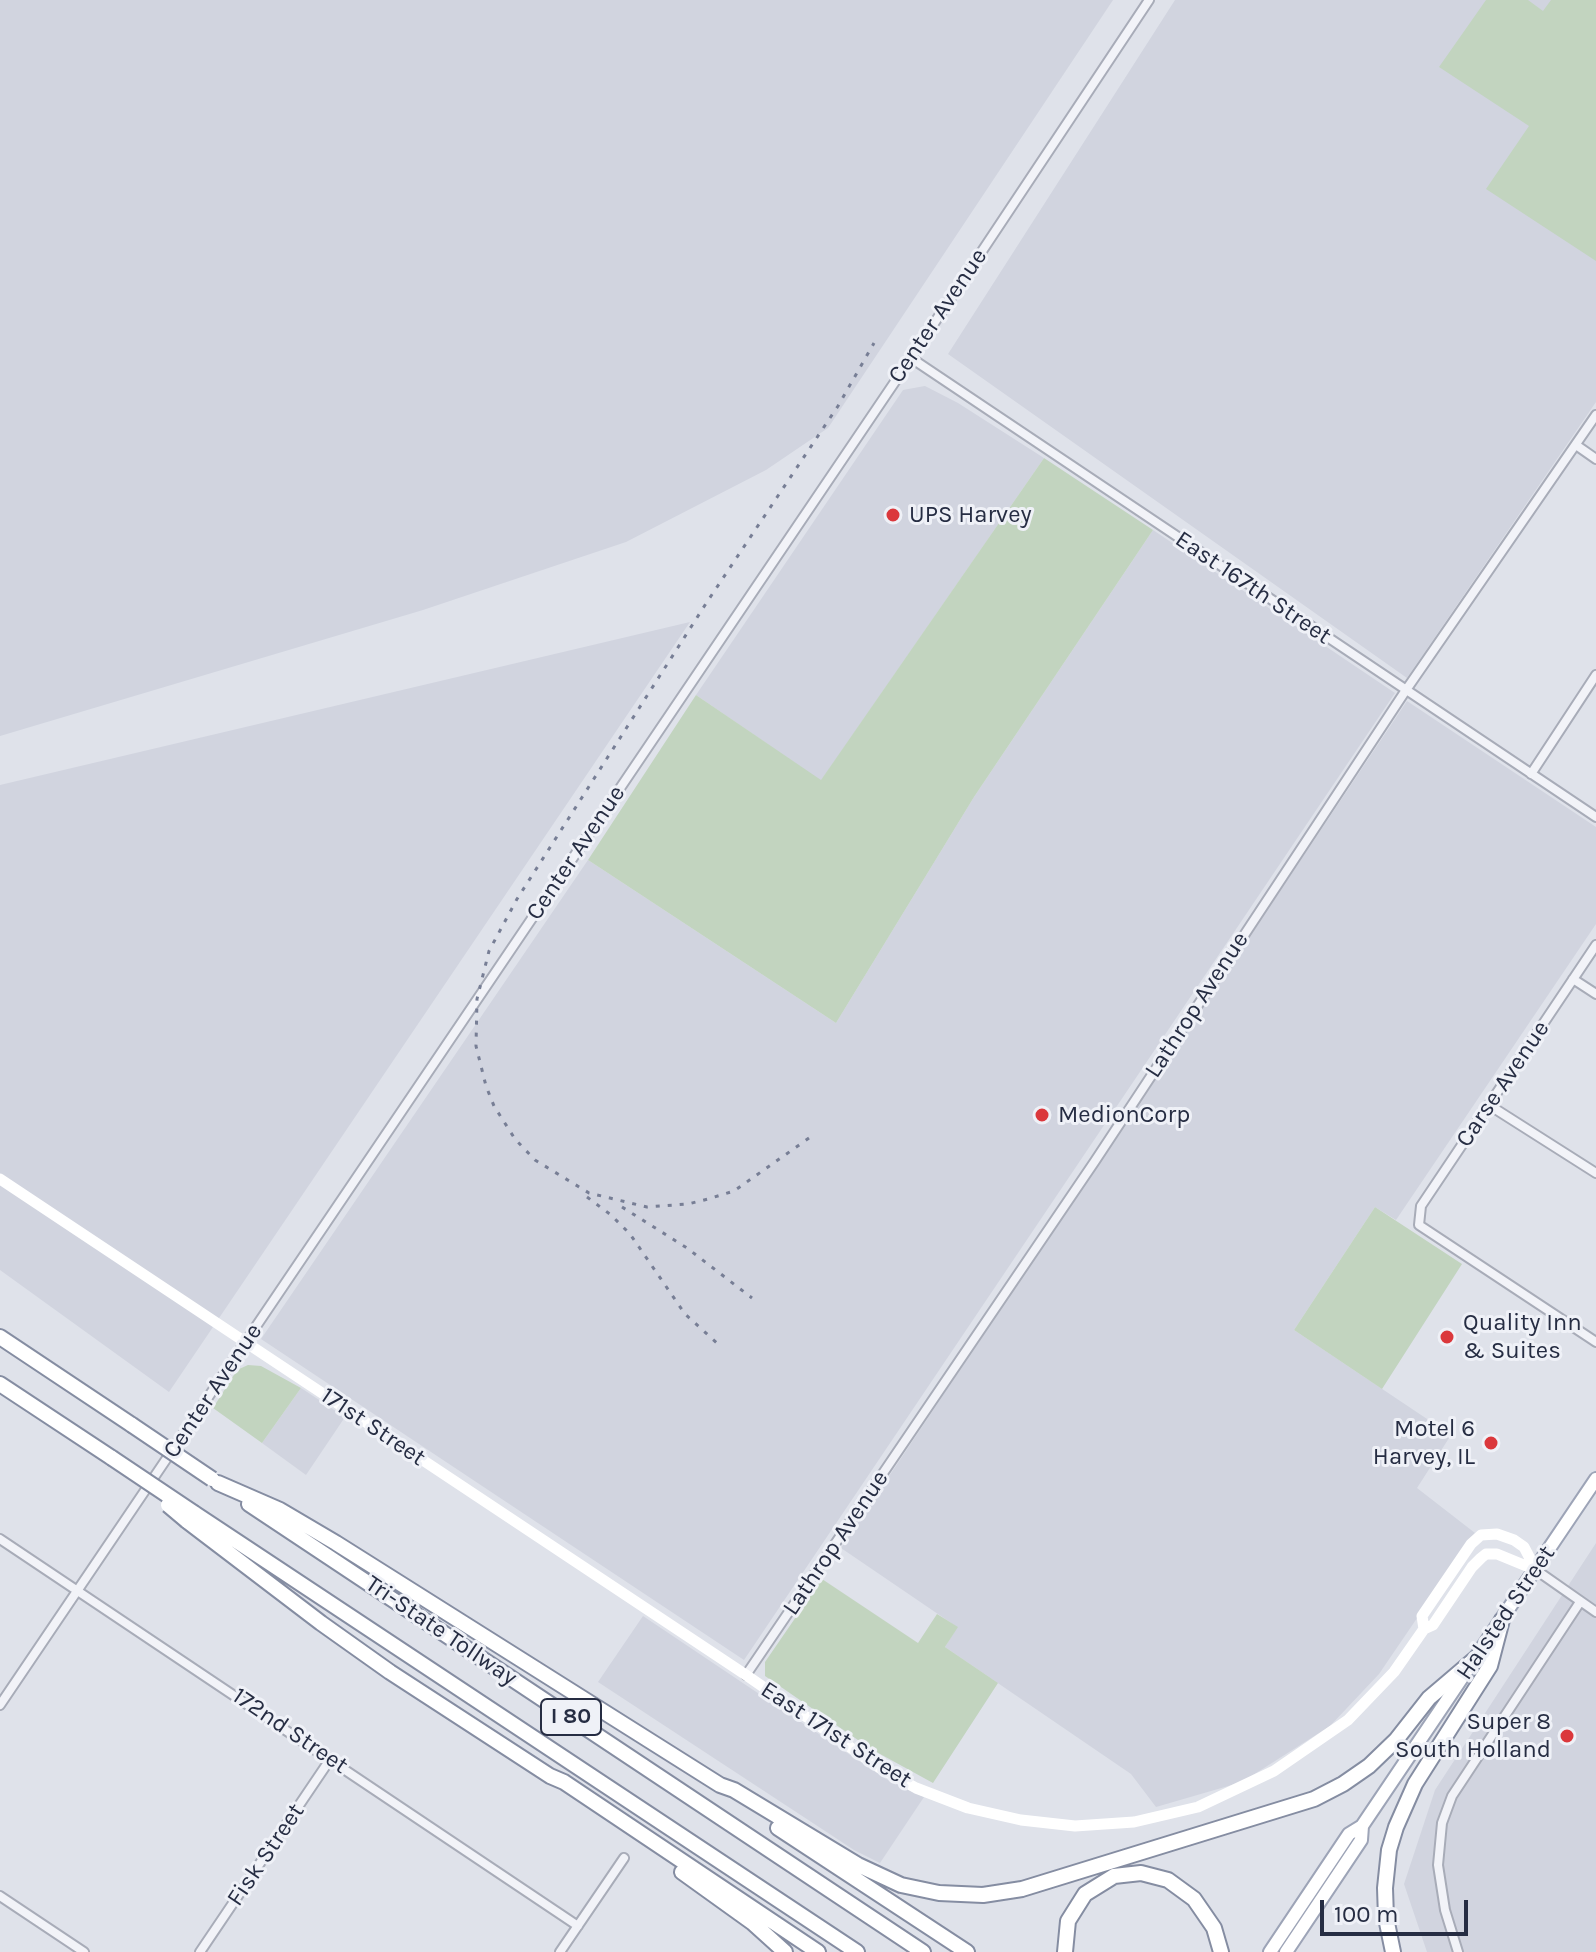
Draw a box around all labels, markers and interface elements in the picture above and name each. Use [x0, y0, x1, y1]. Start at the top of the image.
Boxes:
street label: Center Avenue [882, 243, 994, 389]
place label: UPS Harvey [909, 501, 1032, 529]
marker: UPS Harvey [884, 506, 902, 524]
street label: East 167th Street [1169, 525, 1337, 651]
street label: Center Avenue [520, 780, 632, 926]
street label: Lathrop Avenue [1139, 927, 1255, 1083]
street label: Carse Avenue [1450, 1015, 1556, 1153]
place label: MedionCorp [1058, 1101, 1190, 1129]
marker: MedionCorp [1033, 1106, 1051, 1124]
place label: Quality Inn & Suites [1463, 1309, 1582, 1365]
street label: Center Avenue [157, 1318, 269, 1464]
marker: Quality Inn & Suites [1438, 1328, 1456, 1346]
street label: 171st Street [315, 1381, 431, 1473]
place label: Motel 6 Harvey, IL [1373, 1415, 1475, 1471]
marker: Motel 6 Harvey, IL [1482, 1434, 1500, 1452]
street label: Lathrop Avenue [777, 1465, 895, 1621]
street label: Halsted Street [1451, 1540, 1561, 1686]
street label: Tri-State Tollway [360, 1570, 522, 1692]
street label: East 171st Street [755, 1675, 917, 1795]
street label: 172nd Street [227, 1682, 353, 1780]
road number: I 80 [541, 1699, 601, 1735]
place label: Super 8 South Holland [1395, 1708, 1551, 1764]
marker: Super 8 South Holland [1558, 1727, 1576, 1745]
street label: Fisk Street [221, 1798, 311, 1912]
scale bar [1324, 1884, 1472, 1934]
text: 100 m [1334, 1900, 1399, 1928]

